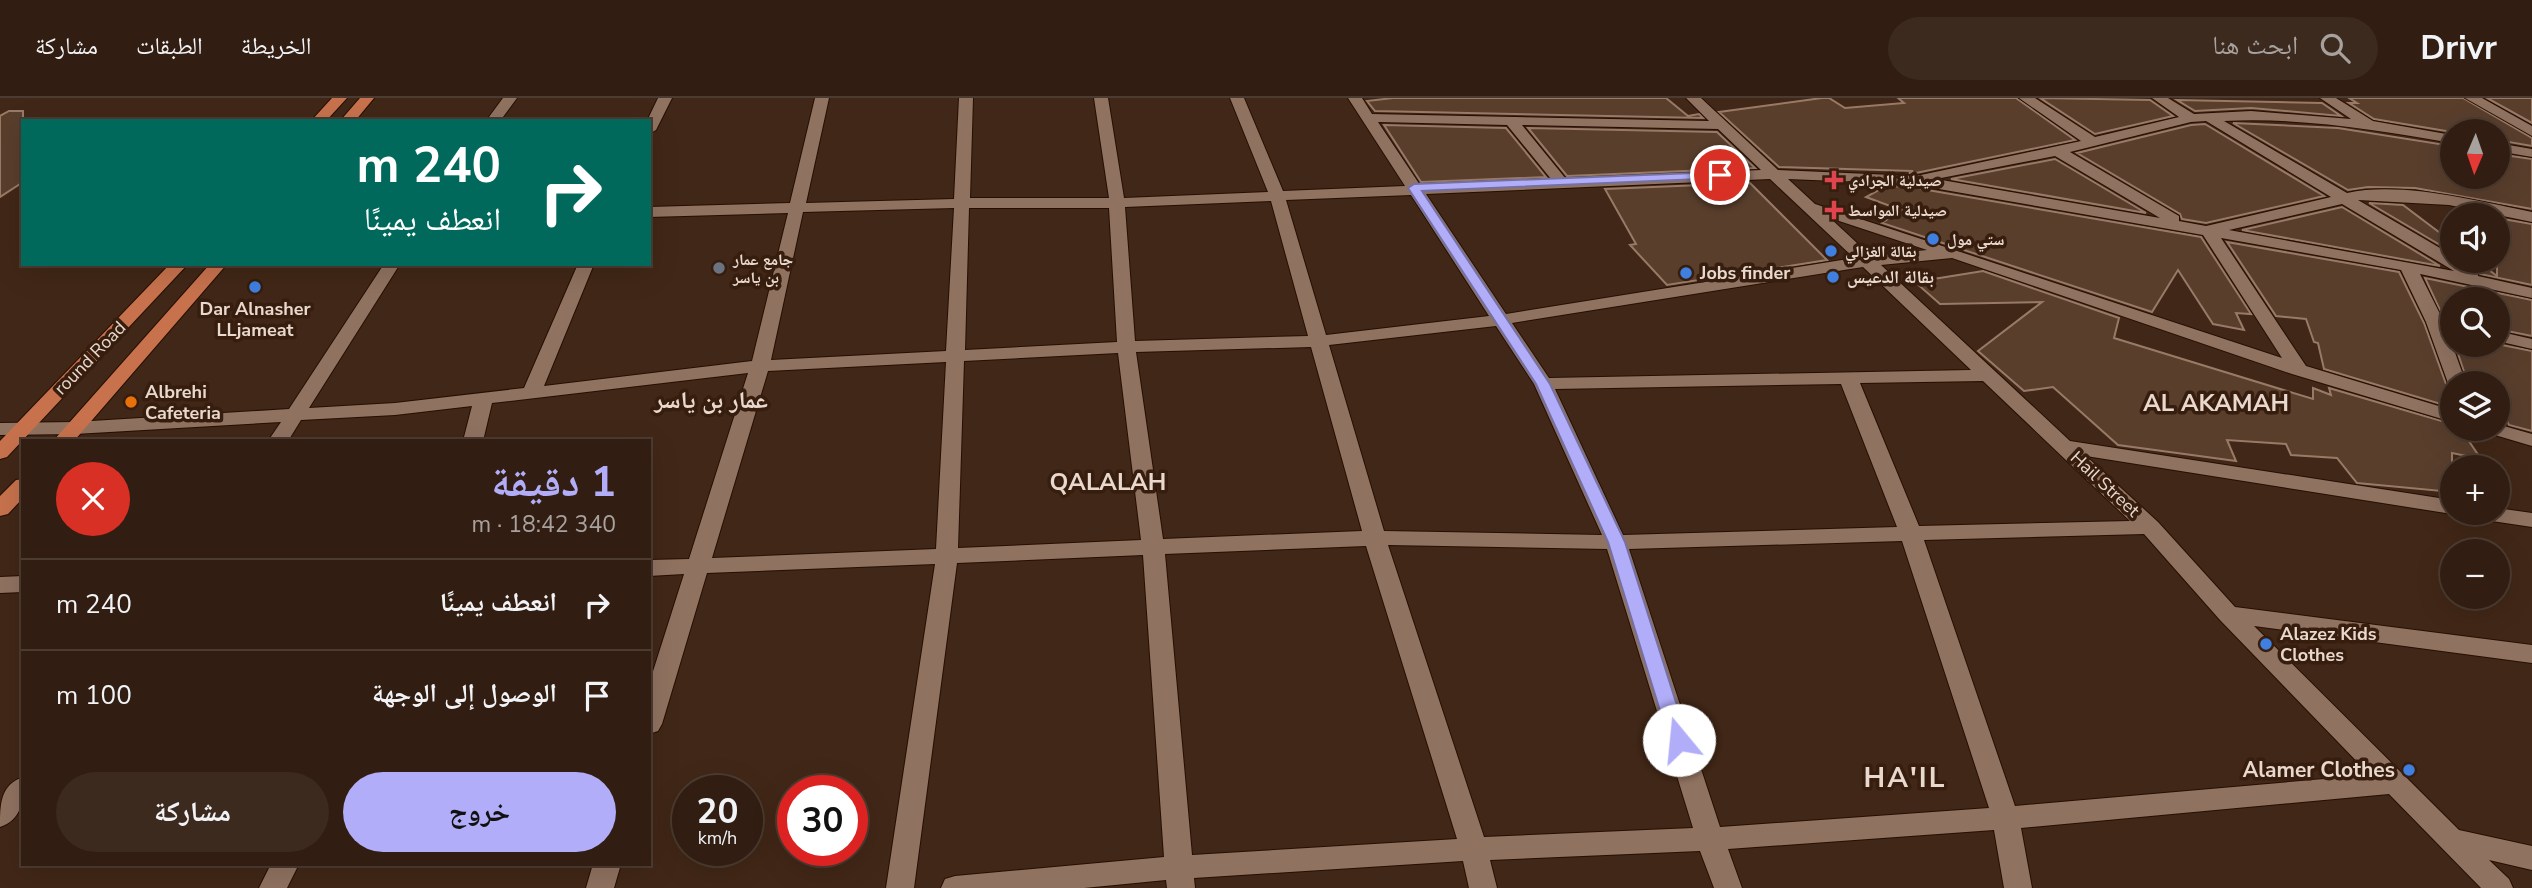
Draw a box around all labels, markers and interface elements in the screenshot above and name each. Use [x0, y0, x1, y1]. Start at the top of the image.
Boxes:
search box [1888, 17, 2378, 80]
text: Drivr [2420, 26, 2497, 71]
text: ابحث هنا [2212, 28, 2298, 63]
icon: search [2316, 29, 2354, 67]
text: مشاركة [35, 30, 98, 62]
text: الطبقات [136, 30, 203, 62]
text: الخريطة [241, 30, 311, 62]
north arrow [2440, 119, 2510, 189]
map controls [2440, 119, 2510, 609]
text: 240 m [357, 132, 501, 199]
pin [1690, 145, 1750, 205]
icon: right [525, 147, 616, 238]
icon: arrive [1701, 156, 1739, 194]
place label: صيدلية الجرادي [1848, 170, 1942, 193]
marker: صيدلية الجرادي [1826, 172, 1842, 188]
text: انعطف يمينًا [364, 198, 501, 241]
place label: صيدلية المواسط [1848, 200, 1947, 222]
marker: صيدلية المواسط [1826, 202, 1842, 218]
button: sound [2440, 203, 2510, 273]
place label: ستي مول [1947, 229, 2005, 252]
marker: ستي مول [1925, 231, 1941, 247]
place label: بقالة الغزالي [1845, 241, 1916, 264]
marker: بقالة الغزالي [1823, 243, 1839, 259]
place label: جامع عمار بن ياسر [732, 249, 793, 289]
marker: جامع عمار بن ياسر [711, 260, 727, 276]
place label: Jobs finder [1699, 261, 1790, 285]
marker: Jobs finder [1678, 265, 1694, 281]
place label: بقالة الدعيس [1847, 265, 1934, 289]
marker: بقالة الدعيس [1825, 269, 1841, 285]
marker: Dar Alnasher LLjameat [247, 279, 263, 295]
button: search [2440, 287, 2510, 357]
place label: Dar Alnasher LLjameat [199, 297, 311, 342]
street label: round Road [49, 316, 131, 400]
button: layers [2440, 371, 2510, 441]
place label: Albrehi Cafeteria [145, 380, 221, 425]
district label: عمار بن ياسر [653, 384, 768, 416]
district label: AL AKAMAH [2143, 387, 2289, 419]
marker: Albrehi Cafeteria [123, 394, 139, 410]
street label: Hail Street [2065, 446, 2145, 523]
text: 1 دقيقة [491, 454, 616, 511]
button: + [2440, 455, 2510, 525]
button: close [56, 462, 130, 536]
district label: QALALAH [1050, 466, 1166, 498]
text: 340 m · 18:42 [471, 509, 616, 540]
button: − [2440, 539, 2510, 609]
text: انعطف يمينًا [440, 585, 557, 620]
icon: right [578, 586, 616, 624]
text: 240 m [56, 587, 132, 622]
place label: Alazez Kids Clothes [2280, 622, 2377, 667]
marker: Alazez Kids Clothes [2258, 636, 2274, 652]
text: الوصول إلى الوجهة [372, 676, 557, 711]
icon: arrive [578, 677, 616, 715]
text: 100 m [56, 678, 132, 713]
position arrow [1642, 703, 1716, 777]
place label: Alamer Clothes [2243, 756, 2395, 784]
district label: HA'IL [1864, 759, 1946, 797]
marker: Alamer Clothes [2401, 762, 2417, 778]
button: مشاركة [56, 772, 329, 852]
button: خروج [343, 772, 616, 852]
speed limit sign: 30 [777, 775, 868, 866]
text: 20 [696, 788, 739, 835]
text: km/h [698, 826, 737, 850]

